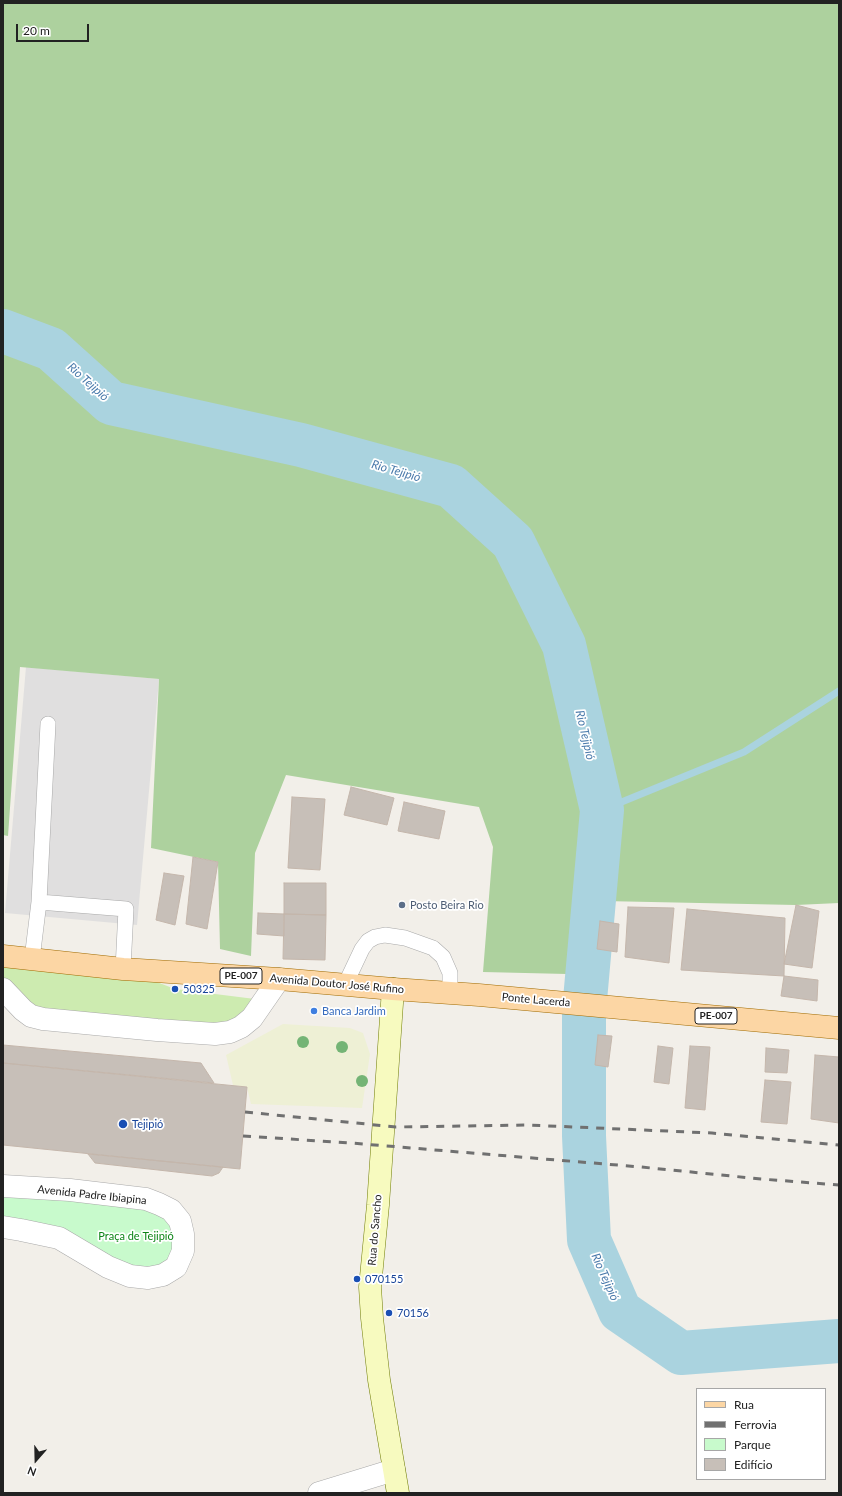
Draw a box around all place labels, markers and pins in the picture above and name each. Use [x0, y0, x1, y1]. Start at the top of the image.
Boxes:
place label: Posto Beira Rio [410, 898, 484, 912]
marker: Posto Beira Rio [397, 900, 407, 910]
place label: 50325 [183, 982, 215, 996]
marker: 50325 [170, 984, 180, 994]
place label: Banca Jardim [322, 1004, 386, 1018]
marker: Banca Jardim [309, 1006, 319, 1016]
place label: Tejipió [132, 1117, 163, 1131]
marker: Tejipió [117, 1118, 129, 1130]
place label: 070155 [365, 1272, 403, 1286]
marker: 070155 [352, 1274, 362, 1284]
place label: 70156 [397, 1306, 429, 1320]
marker: 70156 [384, 1308, 394, 1318]

